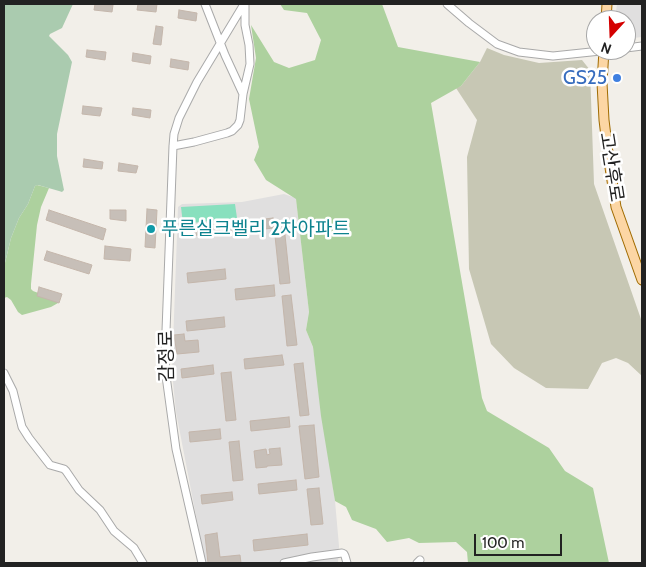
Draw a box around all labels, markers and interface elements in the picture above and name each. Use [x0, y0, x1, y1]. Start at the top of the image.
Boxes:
north arrow [586, 10, 636, 60]
text: N [598, 38, 614, 58]
place label: GS25 [563, 67, 607, 89]
marker: GS25 [611, 72, 623, 84]
street label: 고산후로 [594, 131, 628, 203]
place label: 푸른실크벨리 2차아파트 [161, 218, 350, 240]
marker: 푸른실크벨리 2차아파트 [145, 223, 157, 235]
street label: 감정로 [155, 330, 179, 382]
scale bar [476, 524, 564, 556]
text: 100 m [482, 534, 524, 552]

